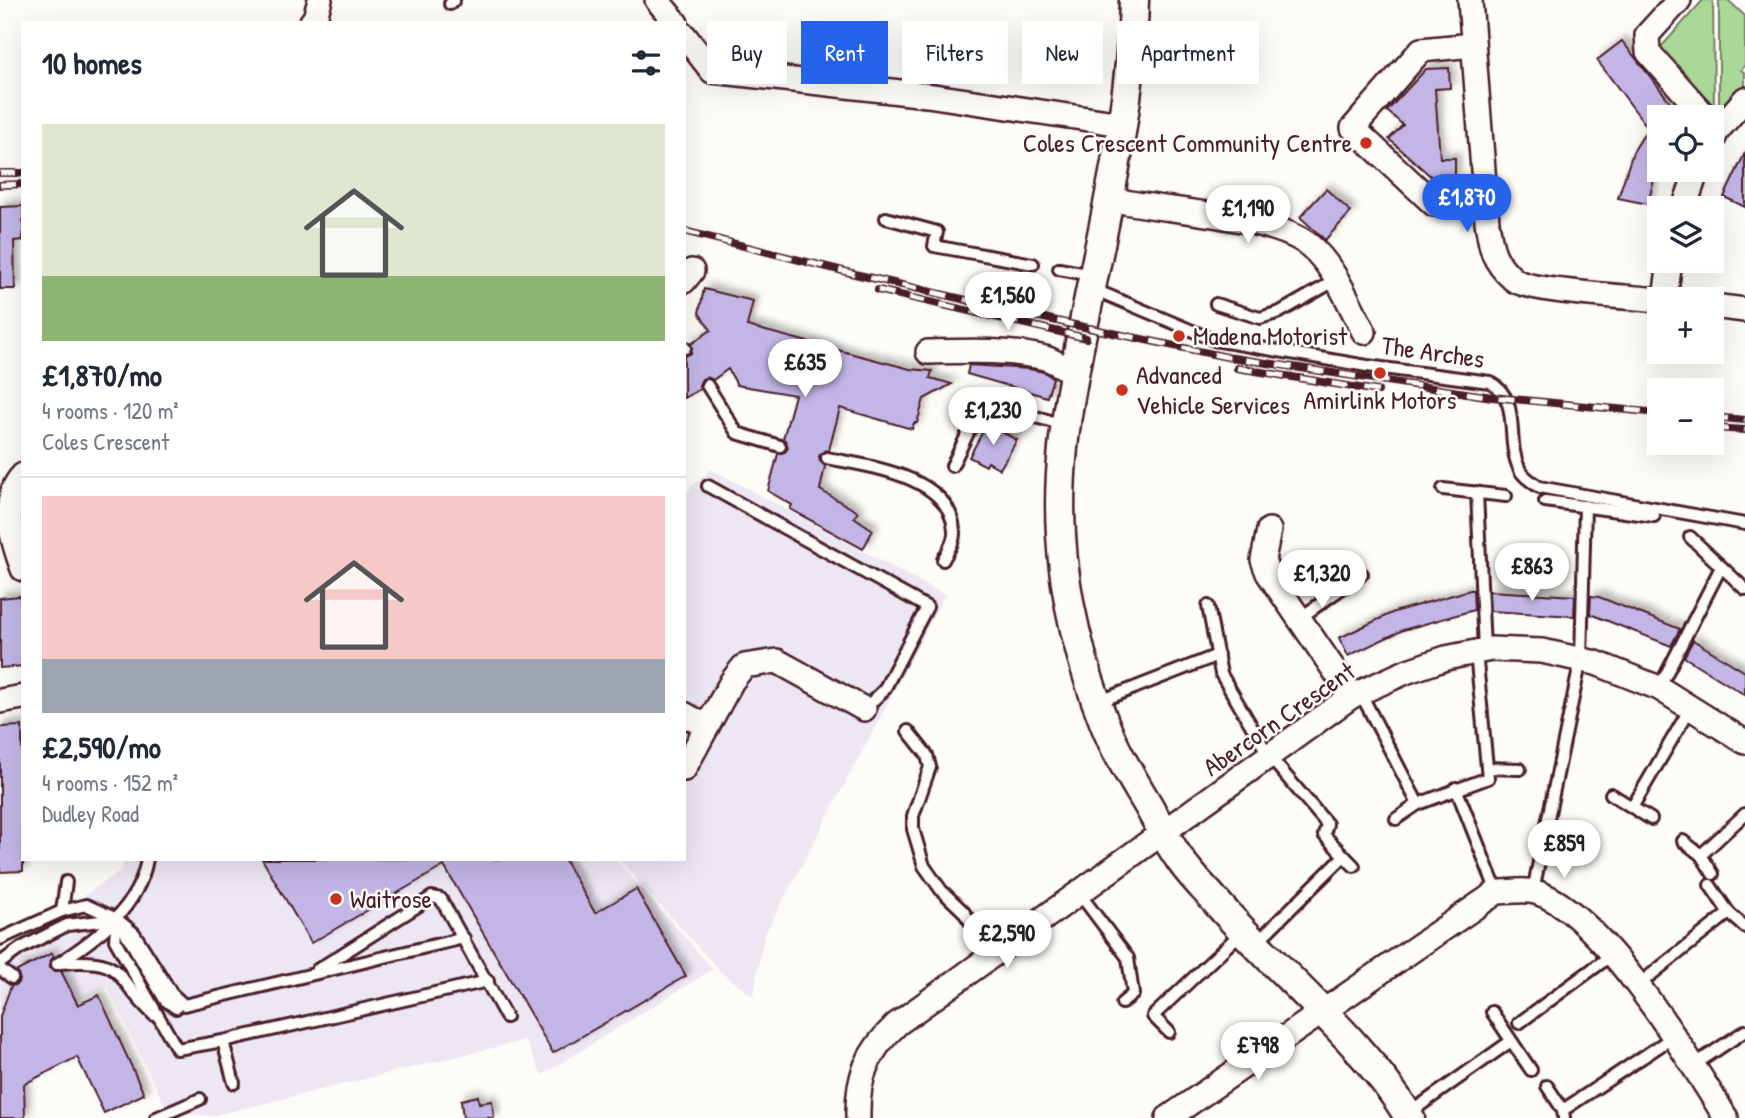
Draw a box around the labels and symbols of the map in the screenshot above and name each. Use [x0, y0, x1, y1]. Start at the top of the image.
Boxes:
place label: Coles Crescent Community Centre [1023, 125, 1352, 160]
marker: Coles Crescent Community Centre [1358, 135, 1374, 151]
pin: £1,870 [1410, 174, 1524, 234]
pin: £1,190 [1191, 186, 1305, 245]
pin: £1,560 [951, 272, 1065, 332]
place label: Madena Motorist [1193, 318, 1348, 353]
street label: The Arches [1379, 327, 1487, 376]
marker: Madena Motorist [1171, 328, 1187, 344]
pin: £635 [764, 340, 846, 399]
place label: Advanced Vehicle Services [1136, 357, 1290, 422]
marker: Amirlink Motors [1372, 365, 1388, 381]
marker: Advanced Vehicle Services [1114, 382, 1130, 398]
place label: Amirlink Motors [1304, 382, 1456, 417]
pin: £1,230 [936, 388, 1050, 447]
pin: £863 [1491, 544, 1573, 603]
pin: £1,320 [1265, 550, 1379, 610]
street label: Abercorn Crescent [1196, 653, 1362, 784]
pin: £859 [1523, 820, 1605, 880]
place label: Waitrose [350, 881, 432, 916]
marker: Waitrose [328, 891, 344, 907]
pin: £2,590 [950, 911, 1064, 970]
pin: £798 [1217, 1023, 1299, 1082]

